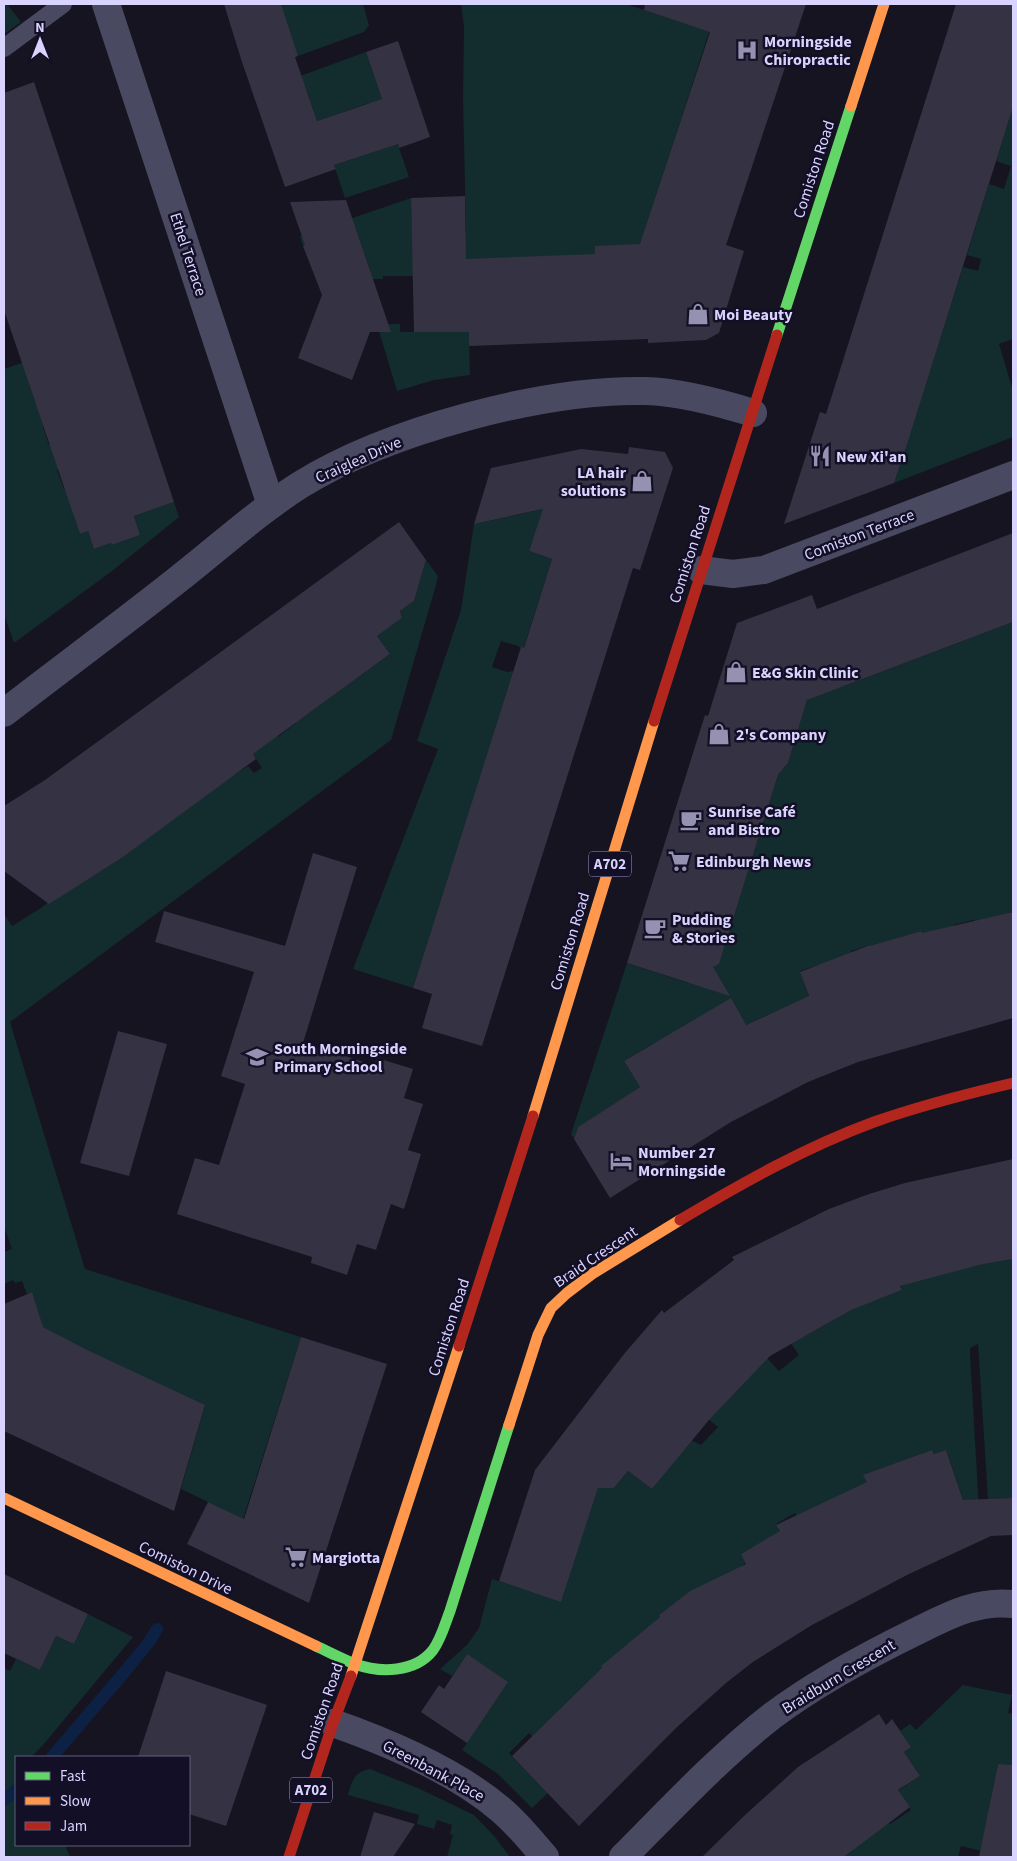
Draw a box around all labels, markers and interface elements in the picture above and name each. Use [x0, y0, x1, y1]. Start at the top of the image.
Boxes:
north arrow [15, 15, 65, 65]
text: N [35, 18, 45, 38]
place label: Morningside Chiropractic [764, 31, 852, 71]
hospital icon: Morningside Chiropractic [734, 37, 760, 63]
street label: Comiston Road [788, 118, 840, 221]
street label: Ethel Terrace [164, 210, 212, 299]
shop icon: Moi Beauty [685, 301, 711, 327]
place label: Moi Beauty [714, 304, 793, 326]
street label: Craiglea Drive [312, 431, 405, 489]
restaurant icon: New Xi'an [807, 443, 833, 469]
place label: New Xi'an [836, 446, 906, 468]
place label: LA hair solutions [561, 462, 627, 502]
shop icon: LA hair solutions [629, 468, 655, 494]
street label: Comiston Road [664, 503, 716, 606]
street label: Comiston Terrace [801, 504, 918, 566]
shop icon: E&G Skin Clinic [723, 659, 749, 685]
place label: E&G Skin Clinic [752, 662, 859, 684]
shop icon: 2's Company [706, 721, 732, 747]
place label: 2's Company [736, 724, 827, 746]
place label: Sunrise Café and Bistro [708, 801, 796, 841]
cafe icon: Sunrise Café and Bistro [678, 807, 704, 833]
supermarket icon: Edinburgh News [666, 848, 692, 874]
place label: Edinburgh News [696, 851, 811, 873]
road number: A702 [589, 852, 631, 876]
street label: Comiston Road [545, 890, 595, 993]
place label: Pudding & Stories [672, 909, 735, 949]
cafe icon: Pudding & Stories [642, 915, 668, 941]
place label: South Morningside Primary School [274, 1038, 407, 1078]
school or university icon: South Morningside Primary School [244, 1044, 270, 1070]
place label: Number 27 Morningside [638, 1142, 726, 1182]
hotel icon: Number 27 Morningside [608, 1148, 634, 1174]
street label: Braid Crescent [549, 1220, 642, 1293]
street label: Comiston Road [423, 1276, 475, 1379]
street label: Comiston Drive [135, 1536, 236, 1600]
supermarket icon: Margiotta [283, 1544, 309, 1570]
place label: Margiotta [312, 1547, 380, 1569]
street label: Braidburn Crescent [778, 1634, 900, 1719]
street label: Comiston Road [295, 1660, 349, 1763]
street label: Greenbank Place [379, 1735, 488, 1807]
legend [15, 1756, 190, 1846]
text: Fast [60, 1766, 86, 1787]
road number: A702 [290, 1778, 332, 1802]
text: Slow [60, 1791, 91, 1812]
text: Jam [60, 1816, 87, 1837]

